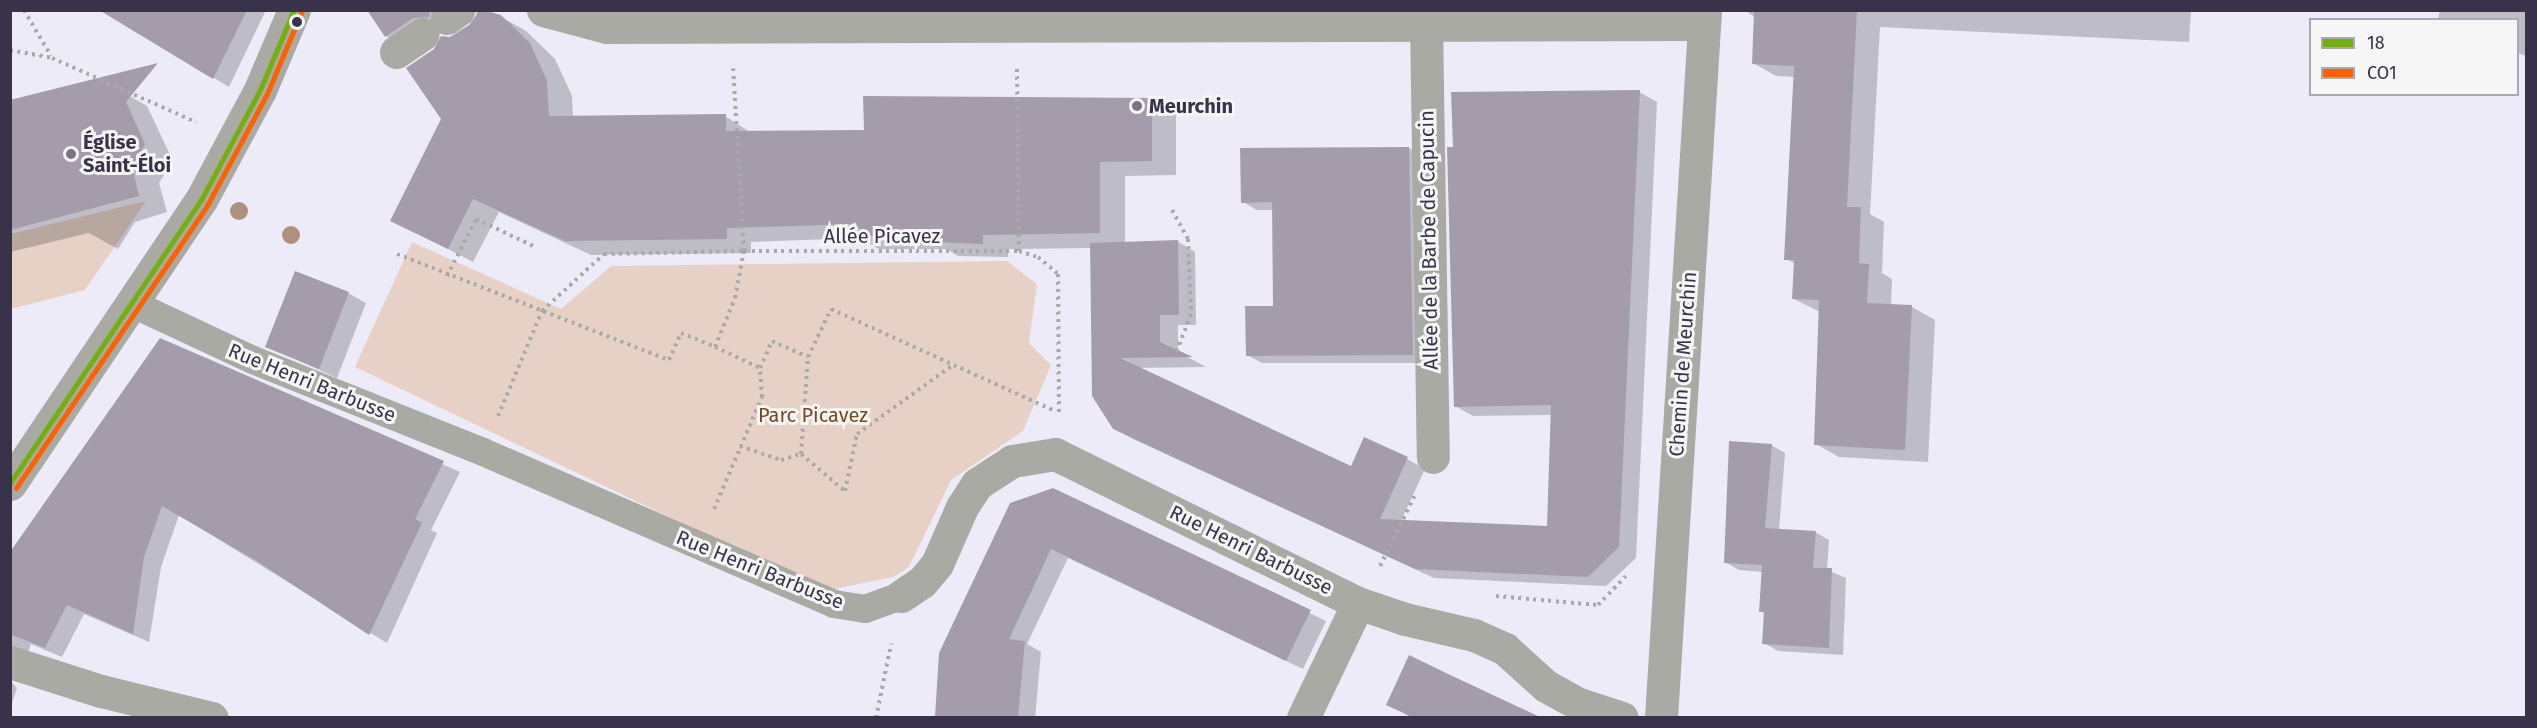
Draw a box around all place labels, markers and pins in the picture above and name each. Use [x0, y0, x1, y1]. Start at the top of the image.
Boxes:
unlabelled marker [291, 16, 303, 28]
place label: Meurchin [1149, 94, 1233, 118]
marker: Meurchin [1130, 99, 1144, 113]
place label: Église Saint-Éloi [83, 130, 171, 177]
marker: Église Saint-Éloi [64, 147, 78, 161]

